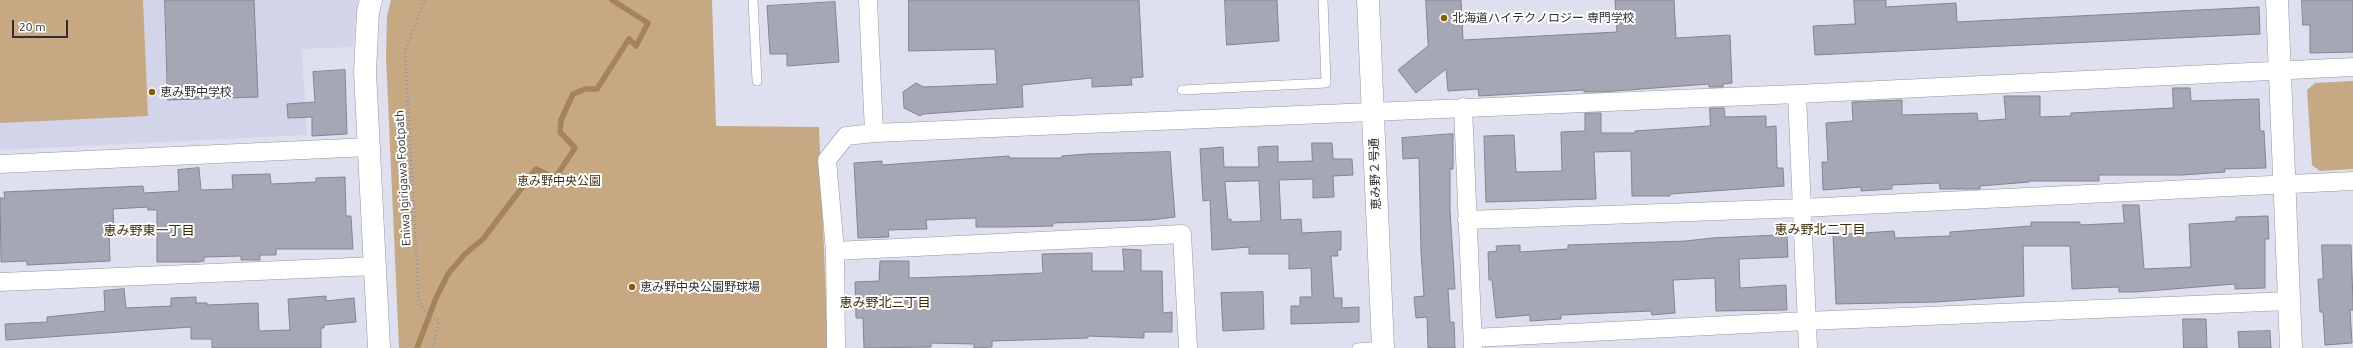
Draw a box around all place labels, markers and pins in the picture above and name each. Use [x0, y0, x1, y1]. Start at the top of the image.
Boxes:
place label: 北海道ハイテクノロジー 専門学校 [1452, 11, 1635, 25]
marker: 北海道ハイテクノロジー 専門学校 [1439, 13, 1449, 23]
place label: 恵み野中学校 [160, 85, 232, 99]
marker: 恵み野中学校 [147, 87, 157, 97]
place label: 恵み野中央公園野球場 [640, 280, 760, 294]
marker: 恵み野中央公園野球場 [627, 282, 637, 292]

